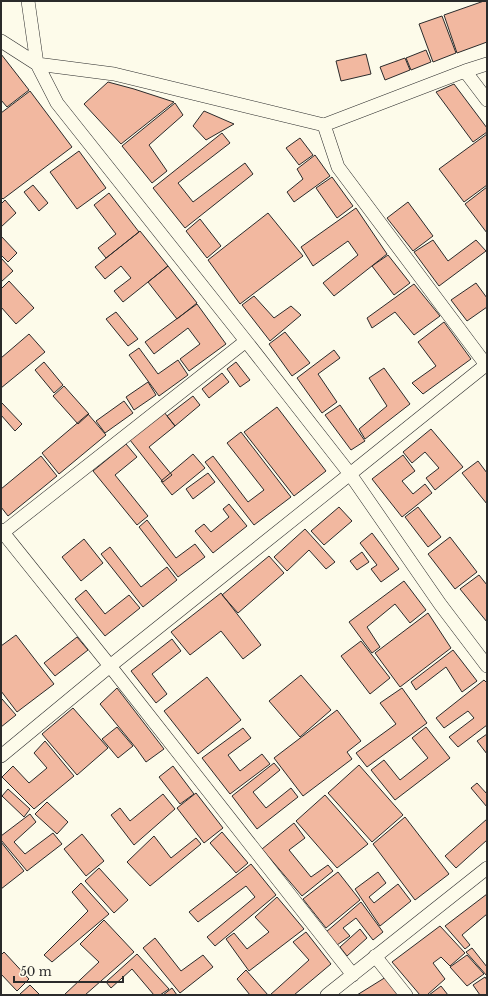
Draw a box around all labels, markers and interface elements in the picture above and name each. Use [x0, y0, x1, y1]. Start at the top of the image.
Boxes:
scale bar [14, 958, 123, 984]
text: 50 m [20, 964, 52, 979]

